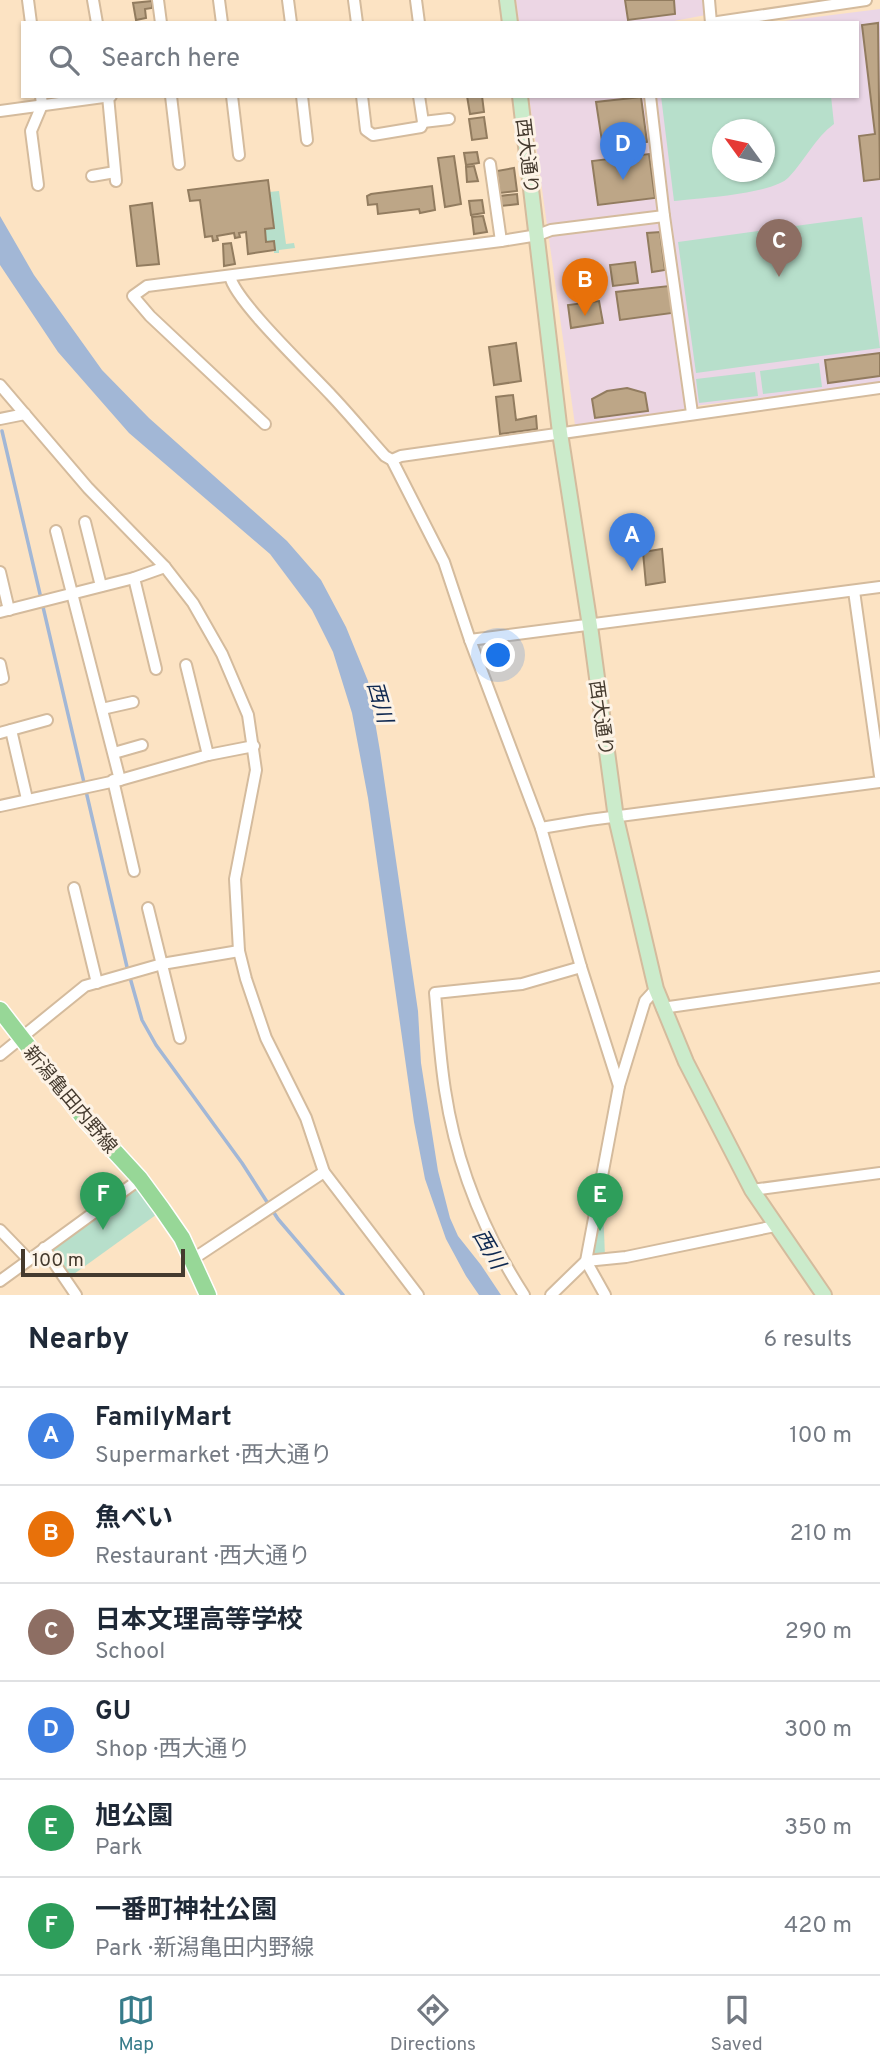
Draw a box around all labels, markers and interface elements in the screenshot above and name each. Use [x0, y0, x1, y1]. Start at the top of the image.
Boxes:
search box [21, 21, 859, 98]
icon: search [45, 41, 83, 79]
text: Search here [101, 43, 240, 76]
street label: 西大通り [509, 117, 543, 195]
north arrow [712, 119, 775, 182]
pin: D [600, 122, 646, 180]
pin: C [756, 219, 802, 277]
pin: B [562, 258, 608, 316]
pin: A [609, 513, 655, 571]
your location [481, 638, 515, 672]
water label: 西川 [360, 679, 398, 728]
street label: 西大通り [583, 679, 617, 758]
street label: 新潟亀田内野線 [18, 1042, 121, 1159]
pin: F [80, 1172, 126, 1230]
pin: E [577, 1173, 623, 1231]
water label: 西川 [466, 1225, 511, 1276]
scale bar [21, 1246, 186, 1278]
text: 100 m [32, 1249, 84, 1273]
text: Nearby [28, 1322, 129, 1359]
text: 6 results [764, 1326, 852, 1355]
text: FamilyMart [95, 1402, 232, 1435]
text: A [43, 1422, 59, 1451]
text: 100 m [789, 1422, 852, 1451]
text: Supermarket · 西大通り [95, 1442, 333, 1471]
text: 魚べい [95, 1503, 173, 1536]
text: B [43, 1520, 59, 1549]
text: 210 m [790, 1520, 852, 1549]
text: Restaurant · 西大通り [95, 1543, 311, 1572]
text: 日本文理高等学校 [95, 1605, 303, 1638]
text: C [44, 1618, 58, 1647]
text: 290 m [785, 1618, 852, 1647]
text: School [95, 1638, 165, 1667]
text: GU [95, 1696, 131, 1729]
text: D [43, 1716, 59, 1745]
text: 300 m [784, 1716, 852, 1745]
text: Shop · 西大通り [95, 1736, 251, 1765]
text: 旭公園 [95, 1801, 173, 1834]
text: E [44, 1814, 58, 1843]
text: 350 m [784, 1814, 852, 1843]
text: Park [95, 1834, 142, 1863]
text: 一番町神社公園 [95, 1895, 277, 1928]
text: F [44, 1912, 58, 1941]
text: 420 m [784, 1912, 852, 1941]
text: Park · 新潟亀田内野線 [95, 1935, 314, 1964]
tab: Map [117, 1991, 155, 2057]
tab: Directions [390, 1991, 476, 2057]
tab: Saved [711, 1991, 763, 2057]

